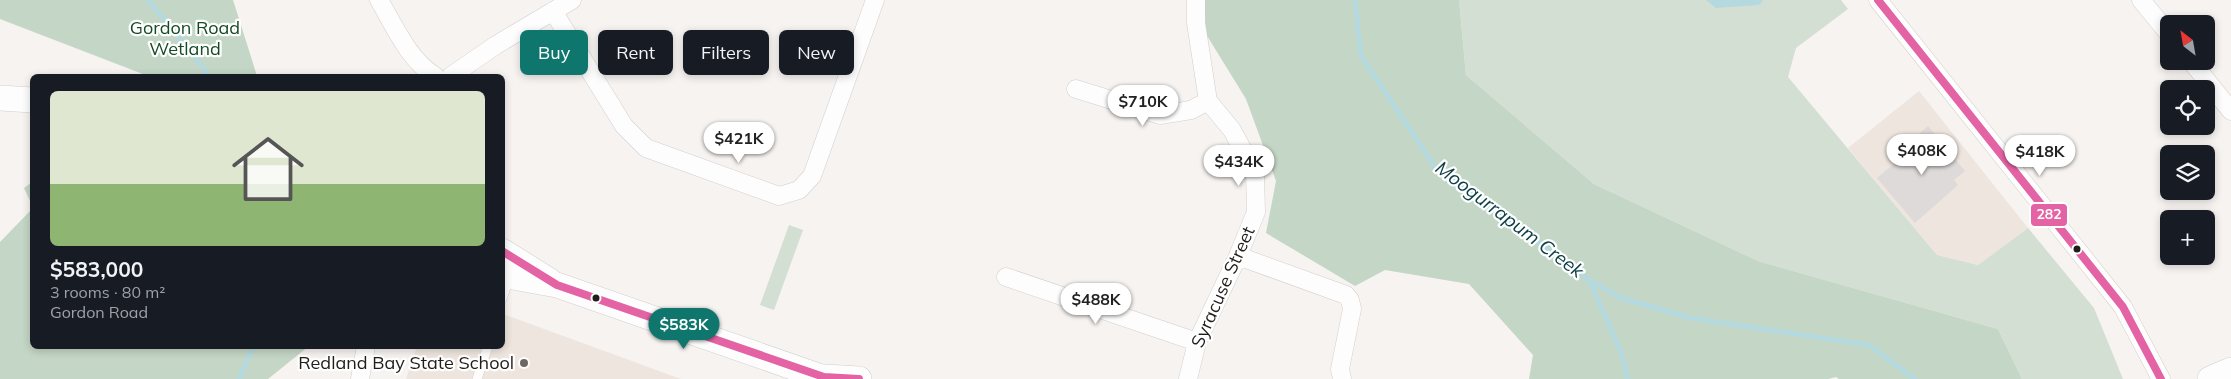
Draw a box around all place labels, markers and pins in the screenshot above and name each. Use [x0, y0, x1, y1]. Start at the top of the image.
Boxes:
pin: $710K [1108, 84, 1178, 127]
pin: $421K [704, 121, 774, 164]
pin: $408K [1887, 134, 1957, 176]
pin: $418K [2005, 134, 2075, 177]
pin: $434K [1204, 144, 1274, 187]
unlabelled marker [2072, 244, 2082, 254]
pin: $488K [1061, 282, 1131, 325]
unlabelled marker [591, 293, 601, 303]
pin: $583K [649, 308, 719, 350]
place label: Redland Bay State School [298, 351, 514, 374]
marker: Redland Bay State School [518, 357, 530, 369]

